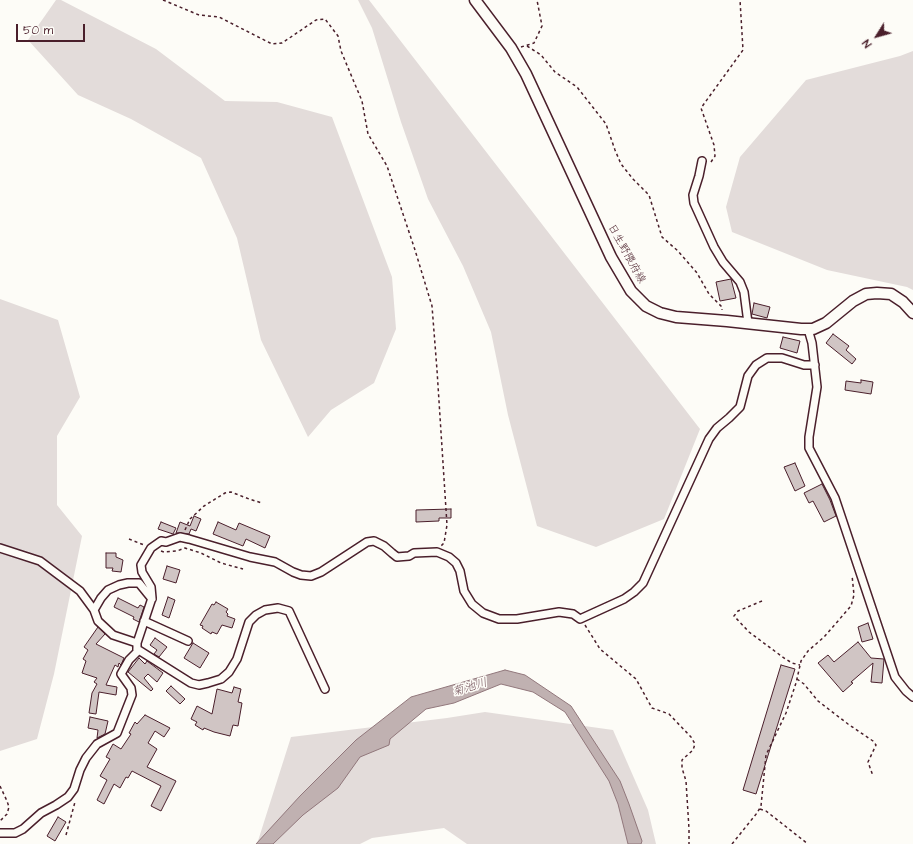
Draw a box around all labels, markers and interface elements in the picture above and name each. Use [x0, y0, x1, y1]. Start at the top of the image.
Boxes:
scale bar [18, 16, 87, 42]
north arrow [857, 16, 897, 56]
text: 50 m [23, 22, 53, 39]
text: N [859, 36, 875, 51]
street label: 日生野隈府線 [604, 222, 648, 286]
water label: 菊池川 [451, 676, 489, 700]

